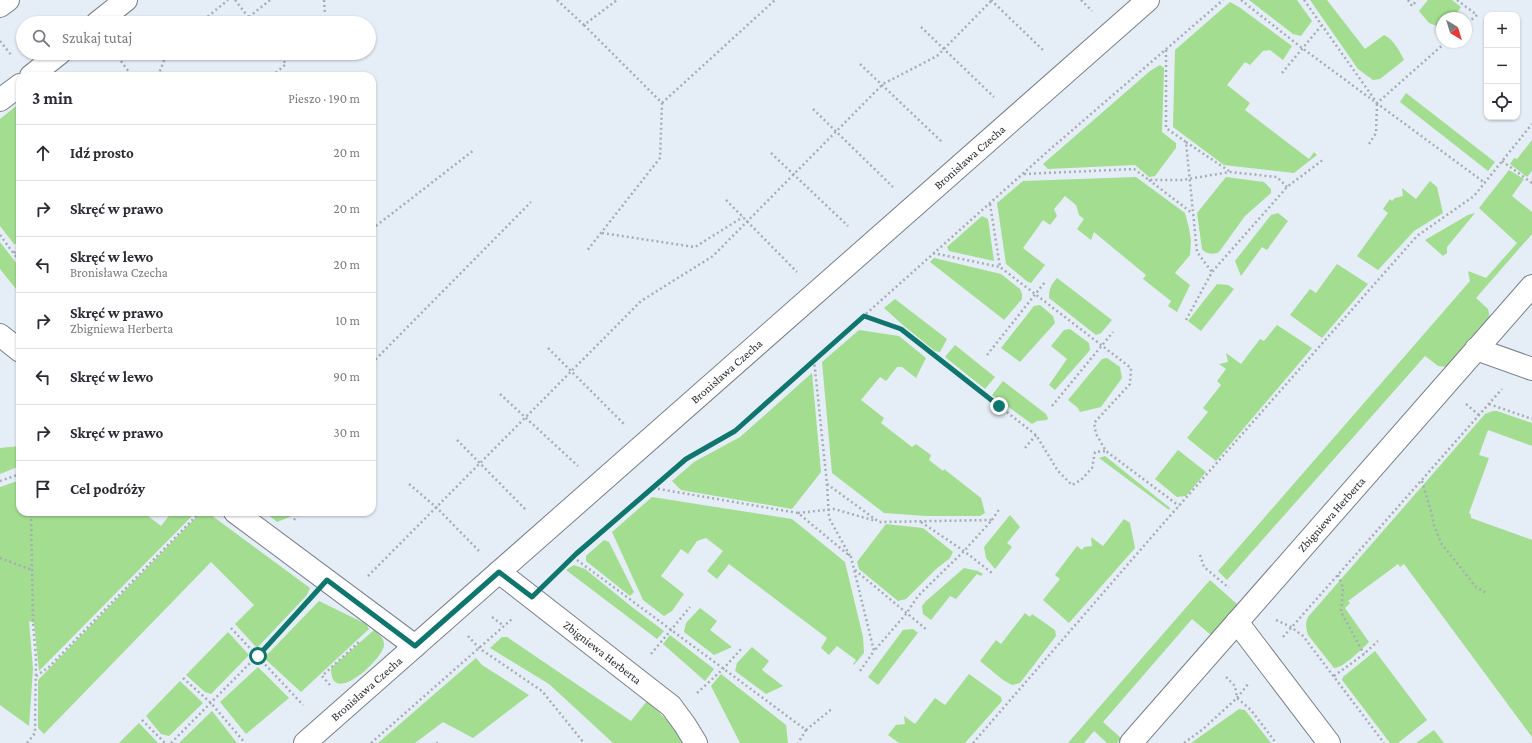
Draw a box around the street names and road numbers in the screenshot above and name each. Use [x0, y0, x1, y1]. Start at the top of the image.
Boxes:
street label: Bronisława Czecha [931, 122, 1009, 192]
street label: Bronisława Czecha [688, 336, 765, 407]
street label: Zbigniewa Herberta [1295, 474, 1369, 555]
street label: Zbigniewa Herberta [560, 618, 645, 688]
street label: Bronisława Czecha [328, 653, 405, 724]

